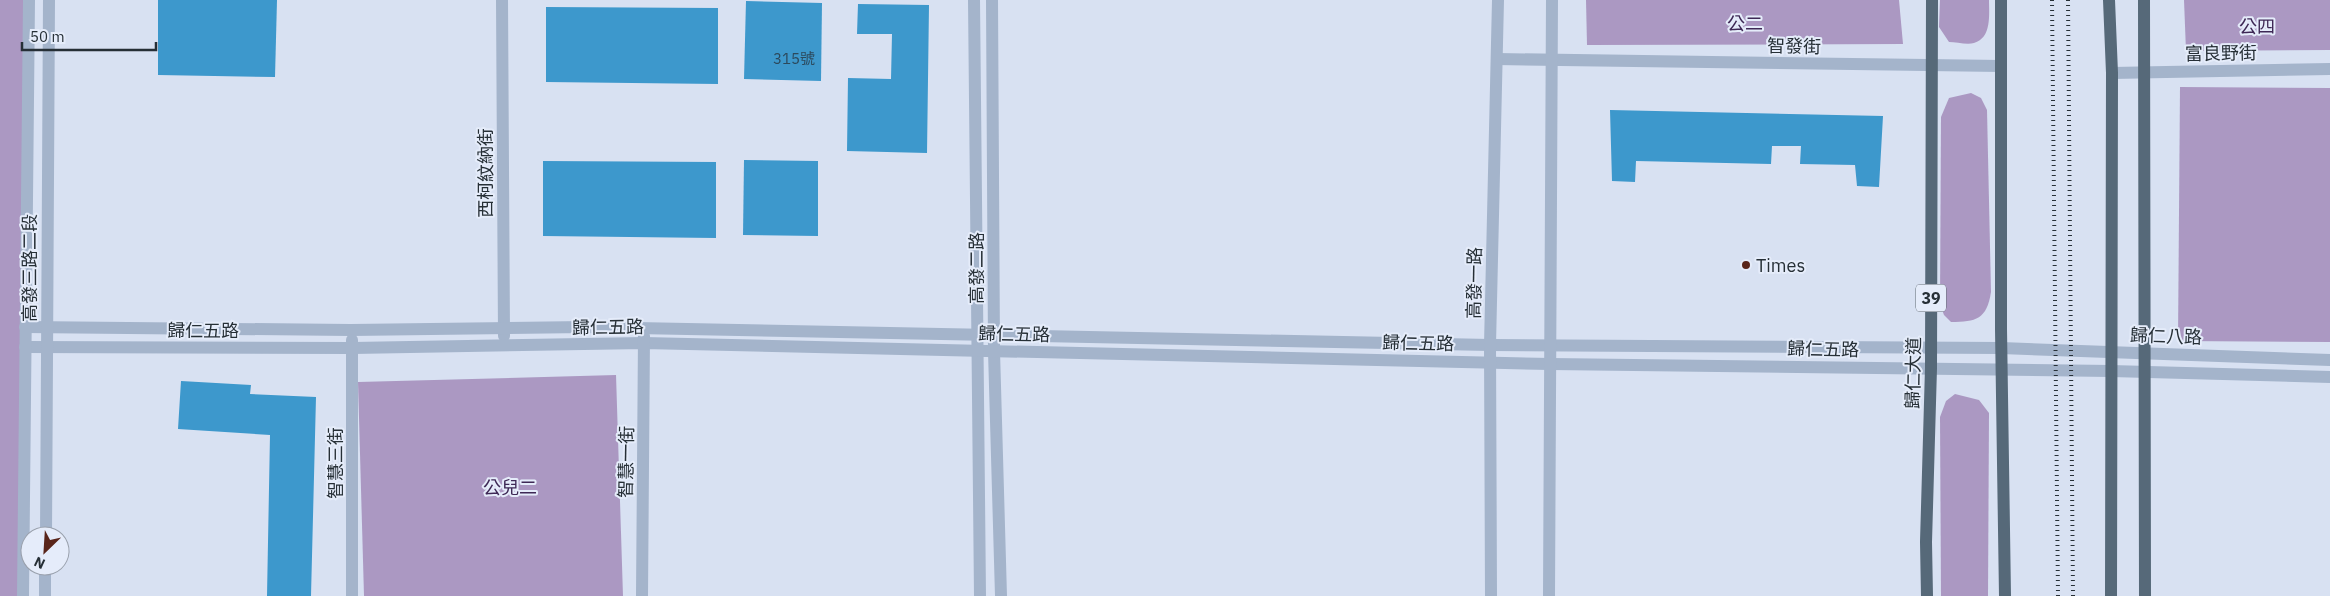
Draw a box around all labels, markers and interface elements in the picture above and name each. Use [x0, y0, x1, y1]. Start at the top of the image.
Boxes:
park label: 公二 [1727, 12, 1763, 35]
park label: 公四 [2239, 15, 2275, 38]
scale bar [22, 20, 156, 52]
text: 50 m [30, 27, 65, 46]
street label: 智發街 [1767, 34, 1821, 58]
street label: 富良野街 [2185, 41, 2257, 65]
house number: 315號 [773, 49, 815, 68]
street label: 西柯紋納街 [474, 128, 497, 218]
street label: 高發三路二段 [18, 214, 41, 322]
street label: 高發二路 [965, 232, 988, 304]
street label: 高發一路 [1462, 247, 1486, 319]
place label: Times [1756, 254, 1805, 277]
marker: Times [1740, 259, 1752, 271]
road number: 39 [1916, 284, 1946, 312]
street label: 歸仁五路 [572, 315, 644, 339]
street label: 歸仁五路 [167, 319, 239, 342]
street label: 歸仁五路 [978, 322, 1050, 346]
street label: 歸仁八路 [2130, 323, 2202, 349]
street label: 歸仁五路 [1382, 331, 1454, 355]
street label: 歸仁五路 [1787, 337, 1859, 361]
street label: 歸仁大道 [1901, 337, 1925, 409]
street label: 智慧一街 [614, 426, 638, 498]
street label: 智慧三街 [324, 427, 347, 499]
park label: 公兒二 [483, 476, 537, 499]
north arrow [20, 526, 70, 576]
text: N [31, 552, 48, 573]

